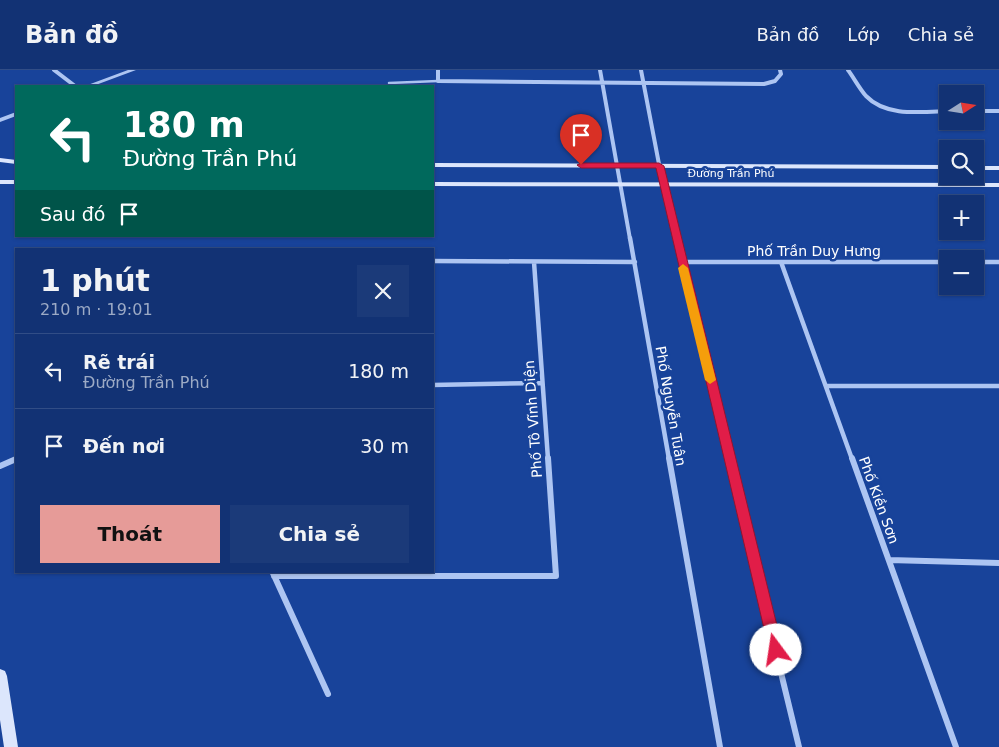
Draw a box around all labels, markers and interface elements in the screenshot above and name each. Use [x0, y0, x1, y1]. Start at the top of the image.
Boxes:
text: Bản đồ [25, 21, 119, 49]
text: Bản đồ [756, 24, 819, 45]
text: Lớp [847, 24, 880, 45]
text: Chia sẻ [908, 24, 974, 45]
north arrow [939, 85, 984, 130]
map controls [939, 85, 984, 295]
icon: left [40, 105, 105, 170]
text: 180 m [123, 105, 245, 145]
pin [560, 114, 602, 165]
icon: arrive [567, 121, 595, 149]
button: search [939, 140, 984, 185]
text: Đường Trần Phú [123, 146, 297, 171]
street label: Đường Trần Phú [687, 167, 775, 180]
button: + [939, 195, 984, 240]
icon: arrive [115, 200, 143, 228]
text: Sau đó [40, 203, 105, 225]
street label: Phố Trần Duy Hưng [747, 243, 881, 259]
button: − [939, 250, 984, 295]
text: 1 phút [40, 263, 150, 298]
button: close [357, 265, 409, 317]
text: 210 m · 19:01 [40, 300, 153, 319]
street label: Phố Nguyễn Tuân [653, 345, 689, 467]
text: Rẽ trái [83, 351, 155, 373]
icon: left [40, 357, 68, 385]
text: 180 m [348, 360, 409, 382]
street label: Phố Tô Vĩnh Diện [521, 360, 545, 478]
text: Đường Trần Phú [83, 373, 210, 392]
icon: arrive [40, 432, 68, 460]
text: Đến nơi [83, 435, 165, 457]
text: 30 m [360, 435, 409, 457]
street label: Phố Kiền Sơn [856, 454, 902, 546]
button: Thoát [40, 505, 220, 563]
button: Chia sẻ [230, 505, 409, 563]
position arrow [749, 623, 801, 675]

